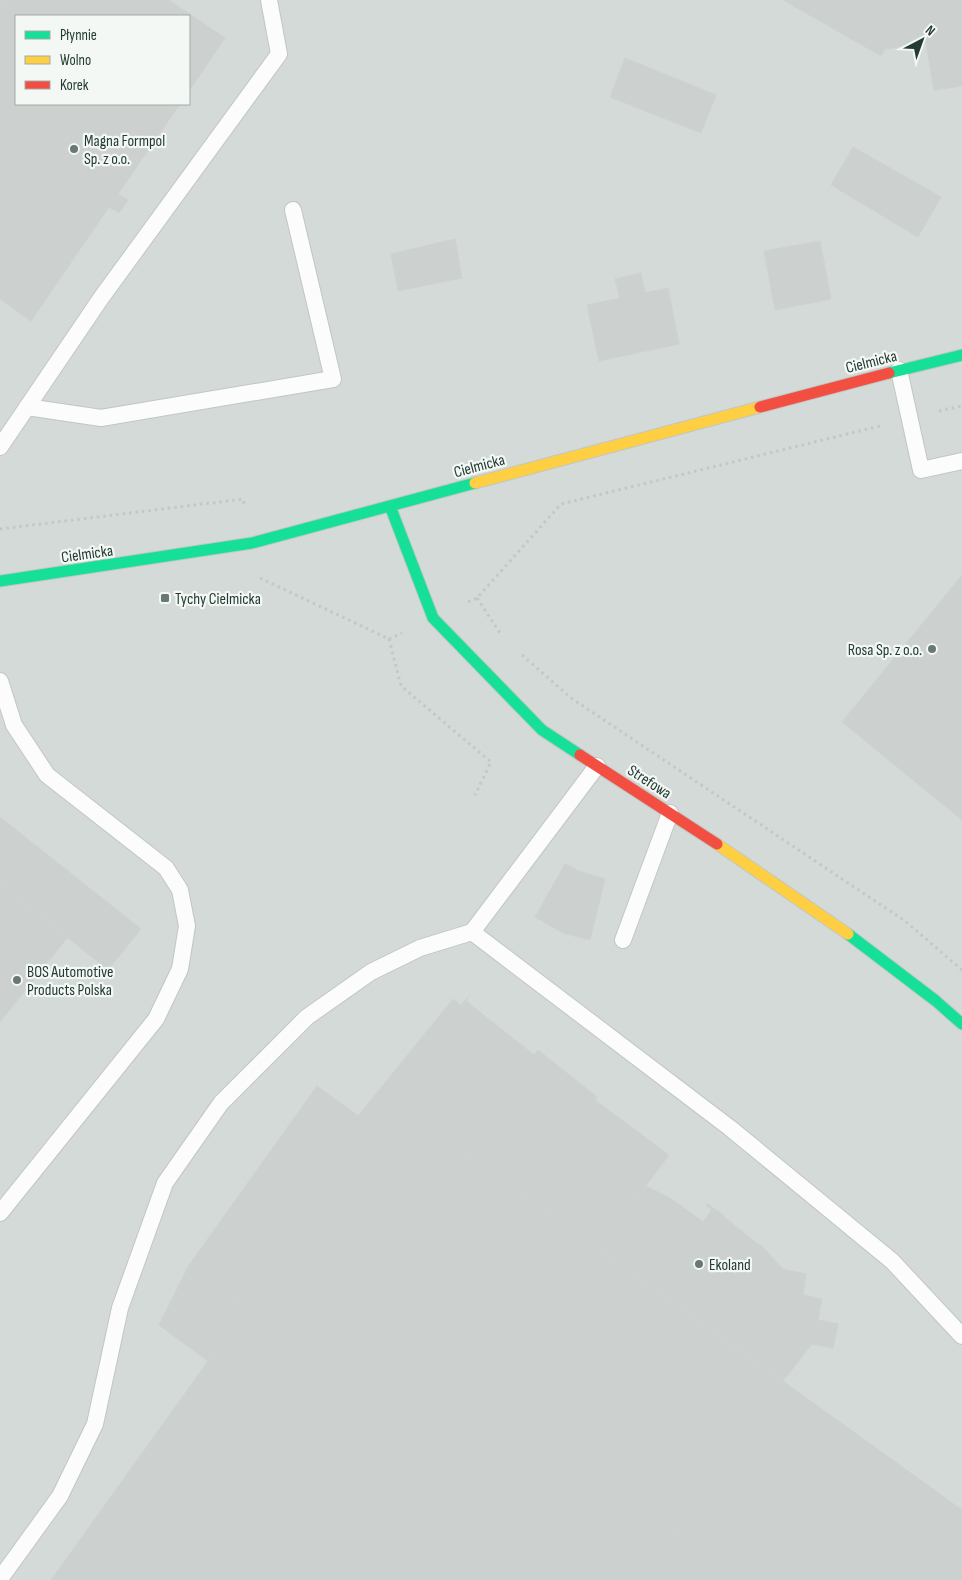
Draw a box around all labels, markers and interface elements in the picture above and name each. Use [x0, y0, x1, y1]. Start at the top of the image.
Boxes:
legend [15, 15, 190, 105]
north arrow [897, 15, 947, 65]
text: N [922, 22, 939, 39]
text: Płynnie [60, 26, 97, 45]
text: Wolno [60, 51, 91, 70]
text: Korek [60, 76, 89, 95]
place label: Magna Formpol Sp. z o.o. [84, 132, 165, 169]
marker: Magna Formpol Sp. z o.o. [68, 143, 80, 155]
street label: Cielmicka [844, 347, 899, 378]
street label: Cielmicka [452, 451, 507, 482]
street label: Cielmicka [60, 541, 114, 568]
place label: Tychy Cielmicka [175, 590, 261, 609]
marker: Tychy Cielmicka [159, 592, 171, 604]
place label: Rosa Sp. z o.o. [848, 641, 922, 660]
marker: Rosa Sp. z o.o. [926, 643, 938, 655]
street label: Strefowa [624, 761, 675, 803]
place label: BOS Automotive Products Polska [27, 963, 114, 1000]
marker: BOS Automotive Products Polska [11, 974, 23, 986]
place label: Ekoland [709, 1256, 751, 1275]
marker: Ekoland [693, 1258, 705, 1270]

